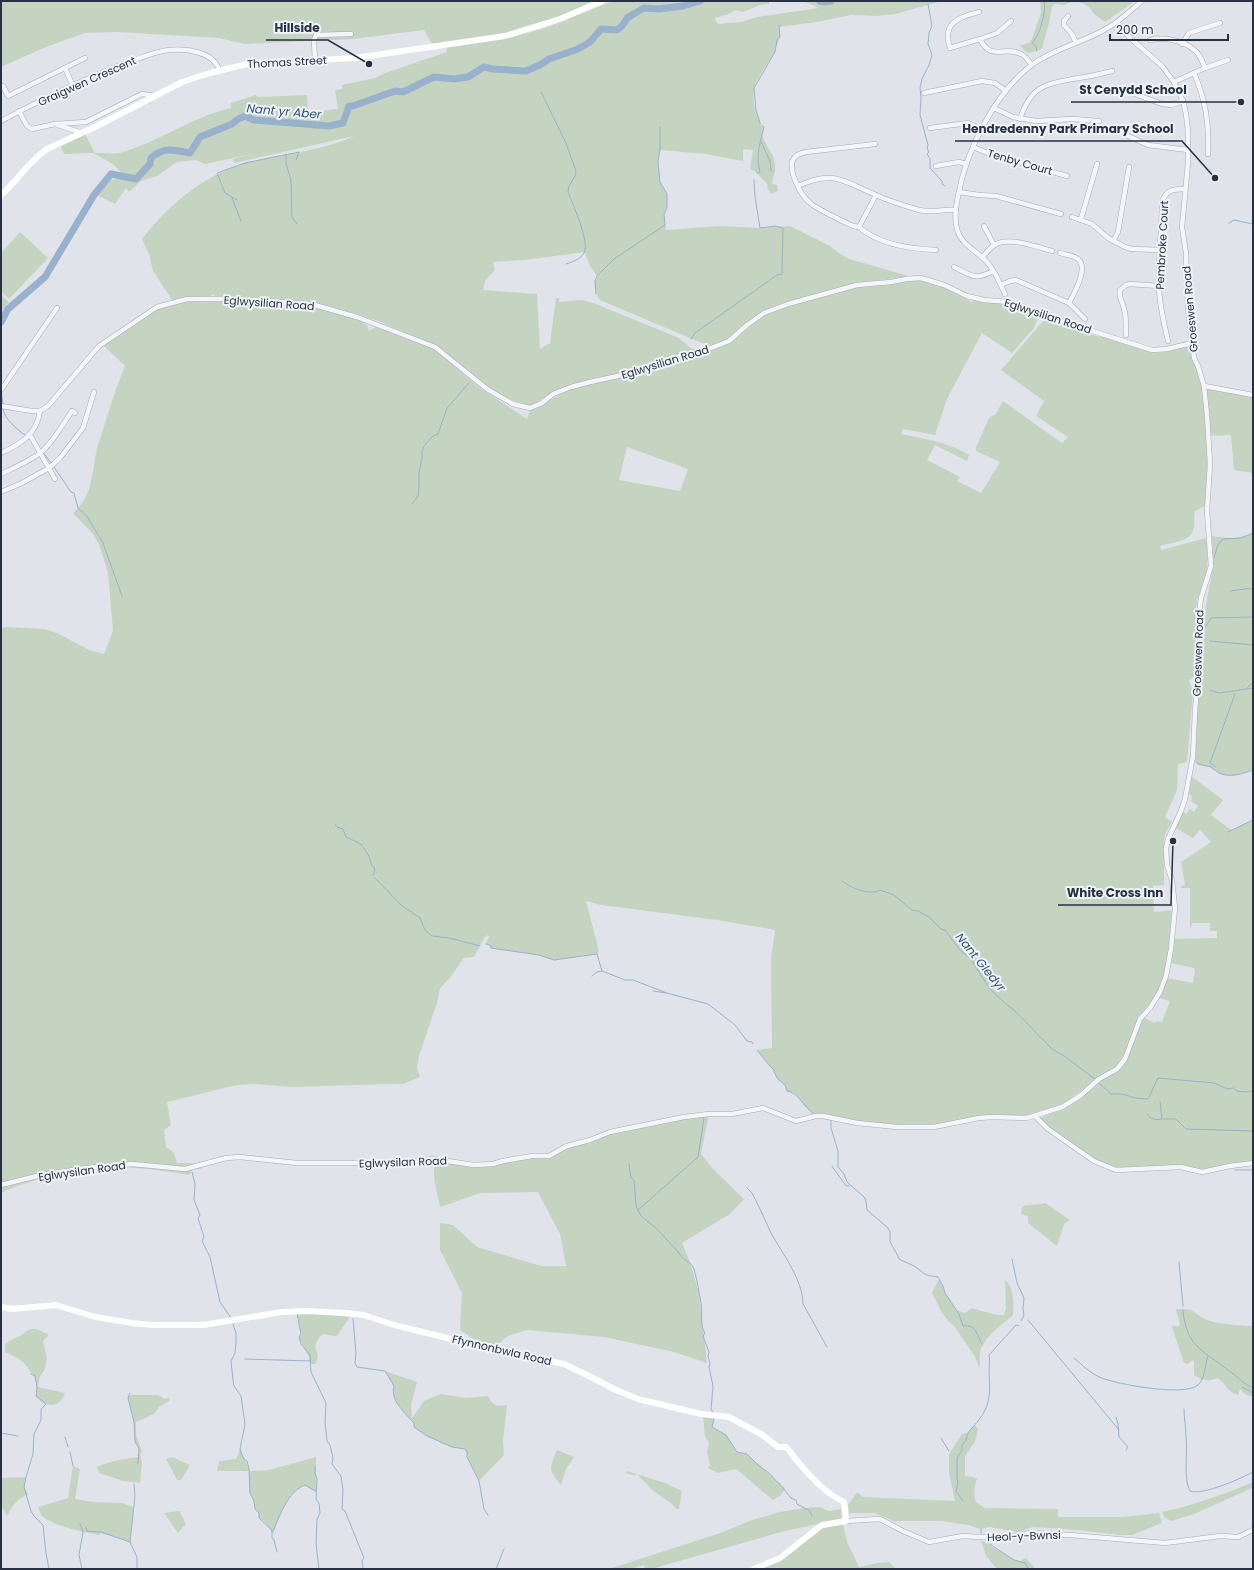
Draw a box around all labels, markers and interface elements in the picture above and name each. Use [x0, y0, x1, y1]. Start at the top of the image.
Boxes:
callout: Hillside [266, 16, 328, 40]
scale bar [1110, 16, 1228, 42]
text: Hillside [274, 19, 320, 36]
text: 200 m [1116, 21, 1154, 38]
street label: Graigwen Crescent [35, 52, 139, 110]
street label: Thomas Street [247, 52, 327, 72]
callout: St Cenydd School [1071, 78, 1195, 102]
text: St Cenydd School [1079, 81, 1187, 98]
water label: Nant yr Aber [246, 99, 323, 123]
callout: Hendredenny Park Primary School [955, 117, 1182, 141]
text: Hendredenny Park Primary School [962, 120, 1174, 137]
street label: Tenby Court [986, 145, 1054, 179]
street label: Pembroke Court [1152, 200, 1172, 290]
street label: Groeswen Road [1178, 265, 1202, 353]
street label: Eglwysilian Road [223, 292, 315, 314]
street label: Eglwysilian Road [1002, 294, 1094, 338]
street label: Eglwysilian Road [619, 341, 711, 383]
street label: Groeswen Road [1188, 609, 1208, 697]
callout: White Cross Inn [1058, 881, 1171, 905]
text: White Cross Inn [1067, 884, 1163, 901]
water label: Nant Gledyr [952, 929, 1010, 995]
street label: Eglwysilan Road [359, 1152, 447, 1172]
street label: Eglwysilan Road [37, 1157, 127, 1185]
street label: Ffynnonbwla Road [451, 1331, 553, 1369]
street label: Heol-y-Bwnsi [987, 1527, 1061, 1545]

